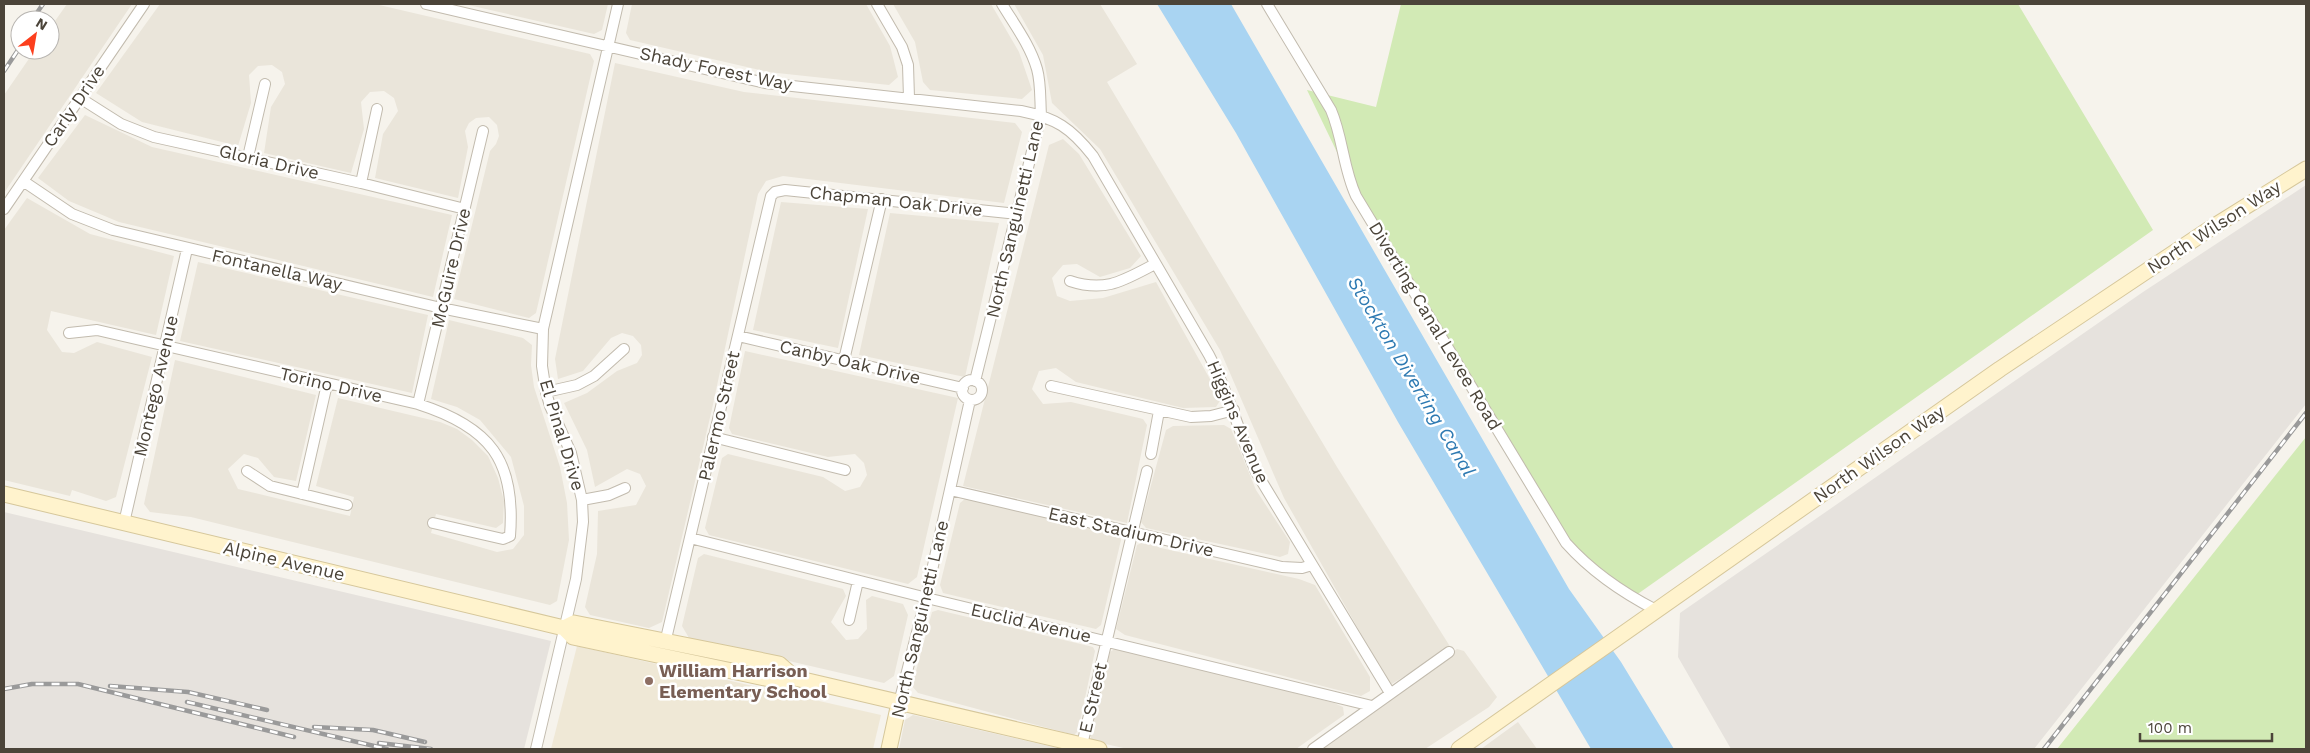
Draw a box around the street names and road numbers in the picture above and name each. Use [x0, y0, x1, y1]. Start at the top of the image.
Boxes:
street label: Shady Forest Way [638, 42, 795, 95]
street label: Carly Drive [38, 61, 109, 151]
street label: North Sanguinetti Lane [982, 118, 1047, 320]
street label: Gloria Drive [217, 140, 321, 183]
street label: North Wilson Way [2143, 175, 2285, 278]
street label: Chapman Oak Drive [808, 181, 984, 220]
street label: McGuire Drive [427, 206, 475, 330]
street label: Diverting Canal Levee Road [1365, 218, 1506, 434]
street label: Fontanella Way [210, 244, 345, 295]
street label: Montego Avenue [129, 313, 182, 459]
street label: Canby Oak Drive [778, 335, 923, 388]
street label: Palermo Street [693, 348, 744, 483]
street label: Higgins Avenue [1203, 357, 1274, 487]
street label: Torino Drive [278, 363, 384, 407]
street label: El Pinal Drive [536, 377, 589, 493]
street label: North Wilson Way [1809, 400, 1949, 507]
street label: East Stadium Drive [1046, 502, 1216, 561]
street label: North Sanguinetti Lane [887, 518, 952, 720]
street label: Alpine Avenue [221, 536, 347, 585]
street label: Euclid Avenue [969, 598, 1093, 647]
street label: E Street [1074, 660, 1111, 735]

